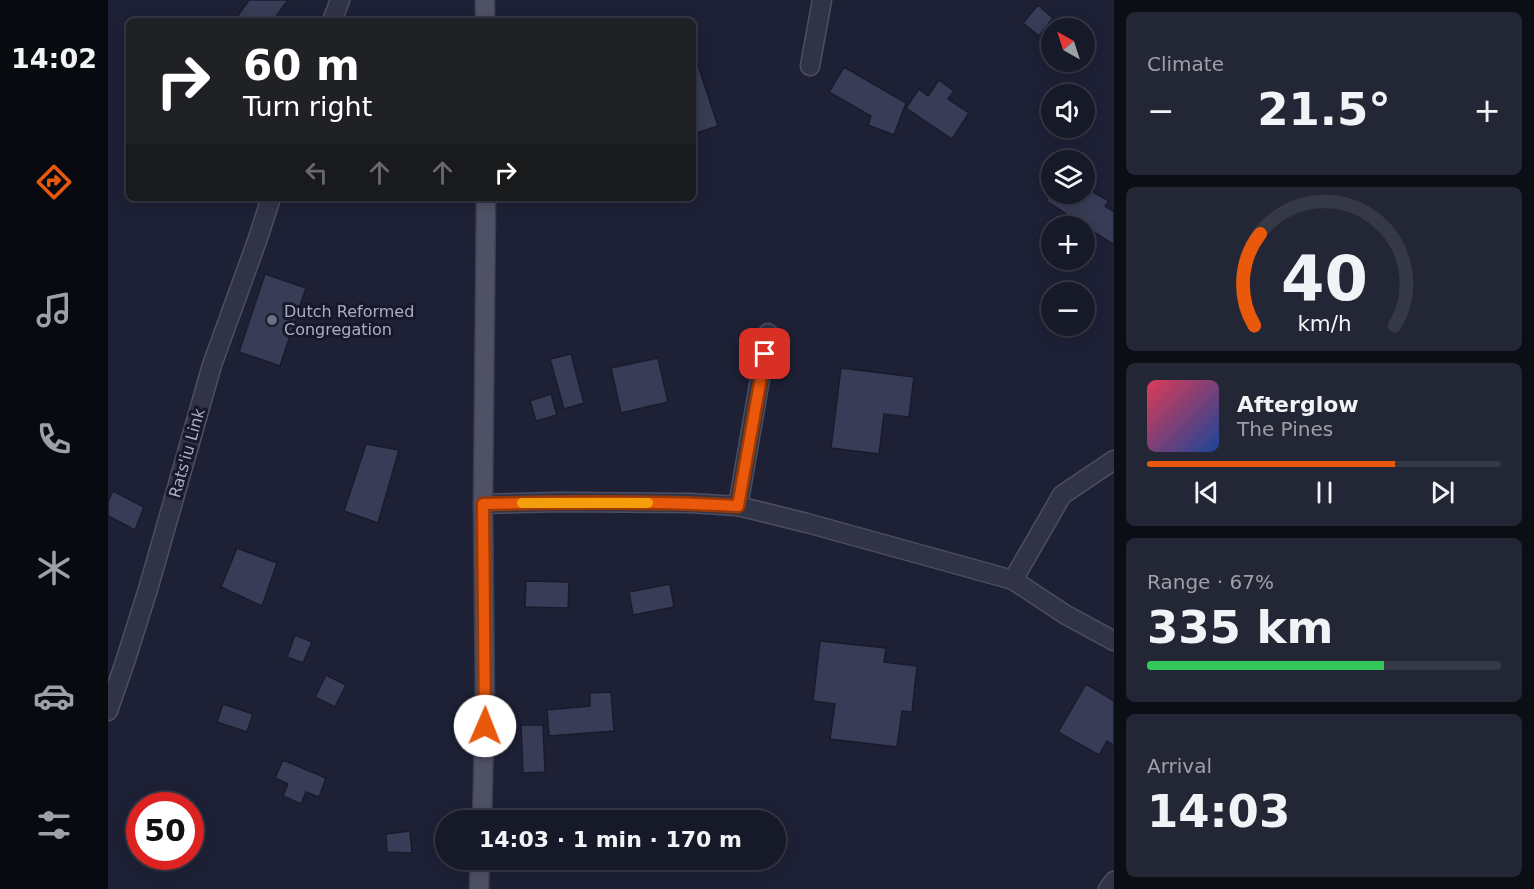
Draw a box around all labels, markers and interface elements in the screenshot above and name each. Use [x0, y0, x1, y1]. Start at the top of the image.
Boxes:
north arrow [1041, 18, 1095, 72]
map controls [1041, 18, 1095, 336]
text: 60 m [243, 41, 360, 90]
icon: right [144, 42, 222, 120]
text: 14:02 [11, 43, 97, 74]
text: Climate [1147, 52, 1224, 76]
text: 21.5° [1257, 83, 1391, 136]
button: sound [1041, 84, 1095, 138]
text: Turn right [243, 91, 372, 122]
text: − [1147, 91, 1175, 130]
text: + [1473, 91, 1501, 130]
button: layers [1041, 150, 1095, 204]
icon: left [300, 156, 333, 189]
icon: ahead [363, 156, 396, 189]
icon: ahead [426, 156, 459, 189]
icon: right [489, 156, 522, 189]
icon: directions [33, 161, 75, 203]
button: + [1041, 216, 1095, 270]
text: 40 [1281, 242, 1367, 315]
button: − [1041, 282, 1095, 336]
icon: music [33, 289, 75, 331]
place label: Dutch Reformed Congregation [284, 302, 414, 339]
text: km/h [1297, 312, 1351, 337]
marker: Dutch Reformed Congregation [265, 313, 279, 327]
pin [739, 328, 790, 379]
icon: arrive [748, 337, 781, 370]
text: Afterglow [1237, 392, 1359, 417]
street label: Rats'iu Link [165, 405, 209, 500]
text: The Pines [1237, 417, 1333, 441]
icon: phone [33, 418, 75, 460]
icon: previous [1190, 476, 1223, 509]
icon: pause [1308, 476, 1341, 509]
icon: next [1426, 476, 1459, 509]
icon: climate [33, 547, 75, 589]
text: Range · 67% [1147, 570, 1274, 594]
text: 335 km [1147, 601, 1333, 654]
icon: car [33, 675, 75, 717]
position arrow [453, 694, 517, 758]
text: Arrival [1147, 754, 1212, 778]
text: 14:03 [1147, 785, 1290, 838]
speed limit sign: 50 [126, 792, 204, 870]
icon: filters [33, 804, 75, 846]
text: 14:03 · 1 min · 170 m [479, 827, 742, 852]

